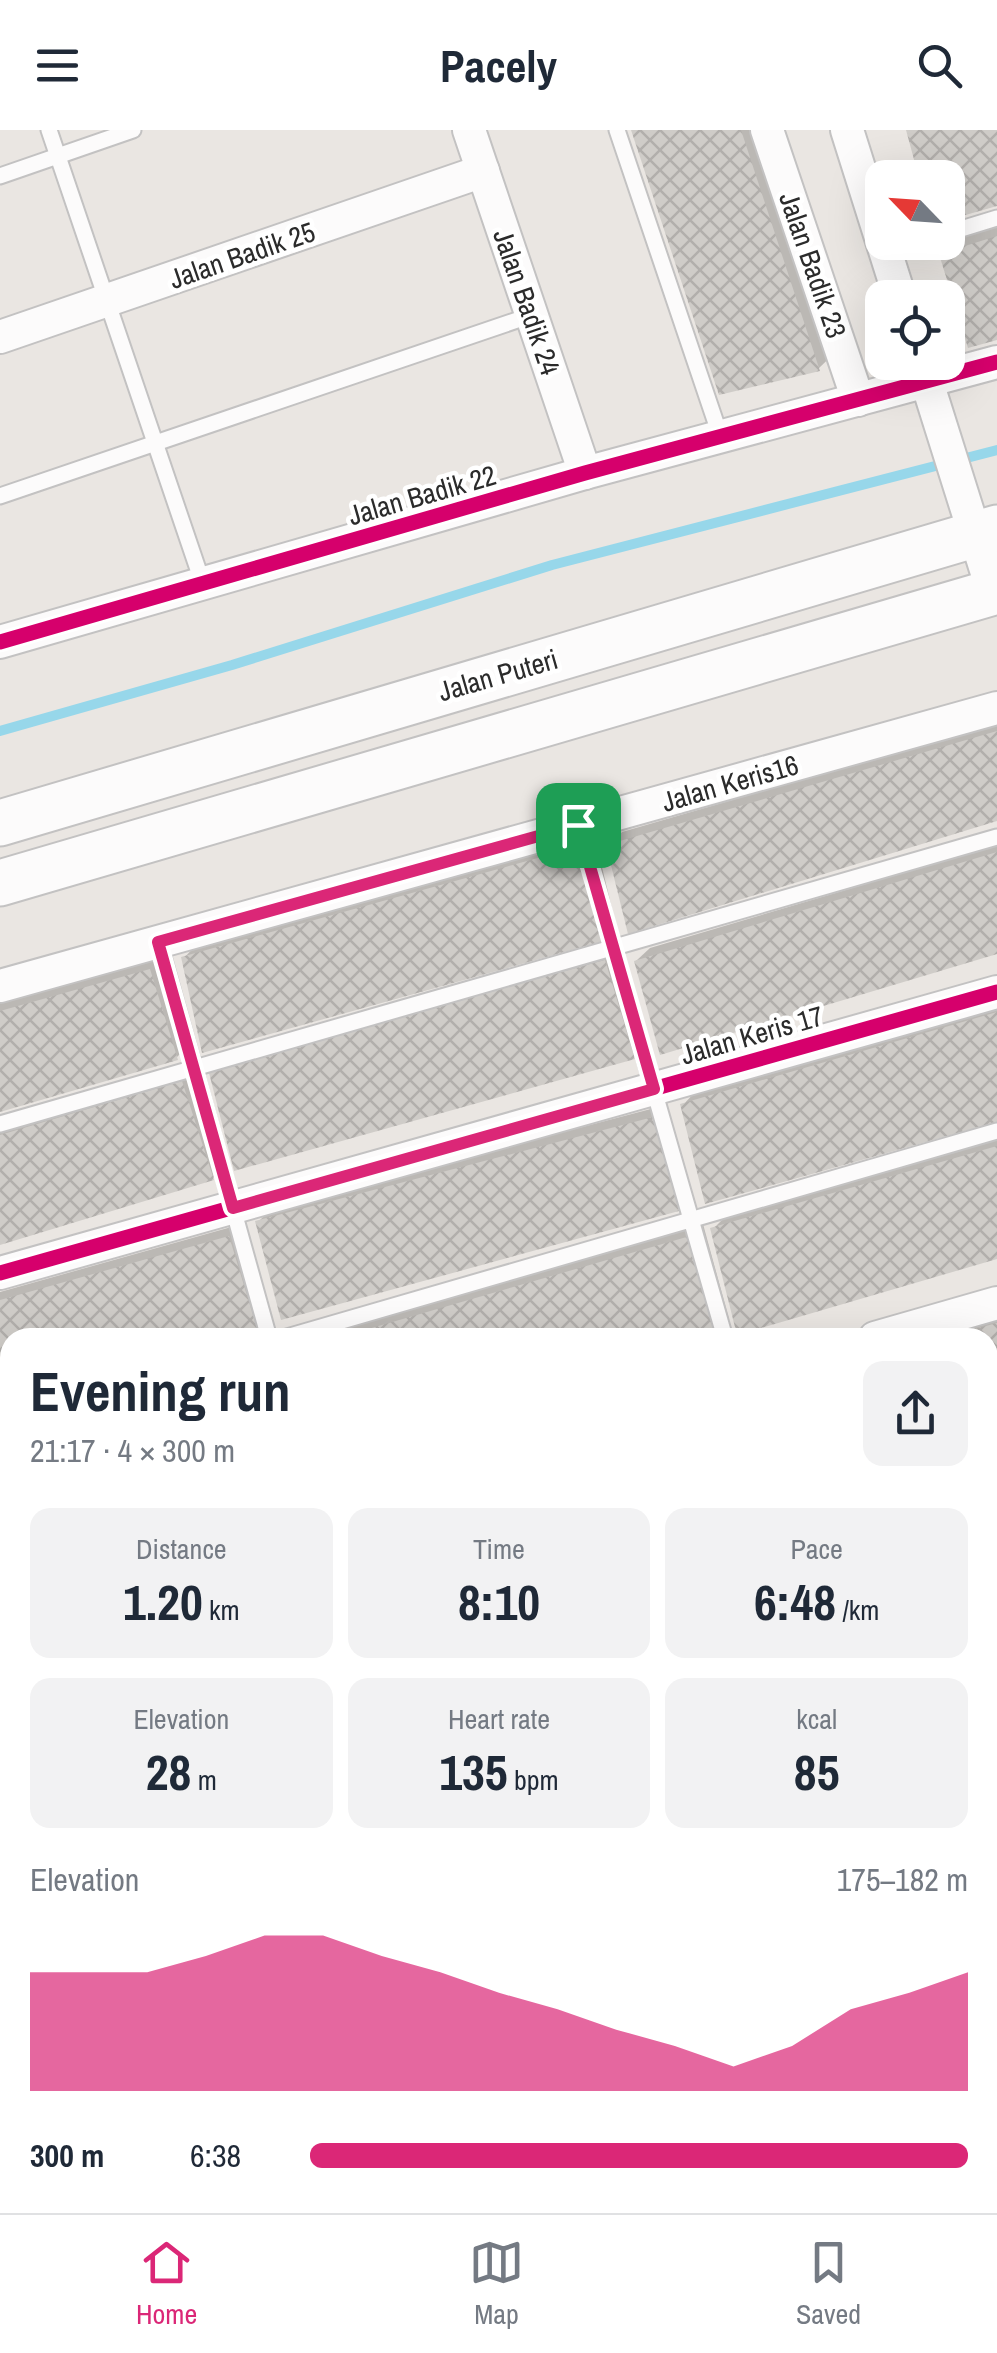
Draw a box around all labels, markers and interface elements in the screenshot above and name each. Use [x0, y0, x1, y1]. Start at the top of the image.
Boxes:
text: Pacely [440, 35, 557, 96]
icon: menu [30, 38, 85, 93]
icon: search [912, 38, 967, 93]
north arrow [865, 160, 965, 260]
map controls [865, 160, 965, 380]
street label: Jalan Badik 23 [770, 187, 856, 343]
street label: Jalan Badik 25 [164, 212, 320, 298]
street label: Jalan Badik 24 [484, 224, 570, 380]
button: locate [865, 280, 965, 380]
street label: Jalan Badik 22 [344, 456, 500, 534]
street label: Jalan Puteri [434, 640, 562, 710]
street label: Jalan Keris16 [657, 745, 803, 821]
pin [536, 783, 621, 868]
icon: arrive [551, 798, 606, 853]
street label: Jalan Keris 17 [676, 997, 828, 1073]
text: Evening run [30, 1354, 291, 1428]
button: share [863, 1361, 968, 1466]
text: 21:17 · 4 × 300 m [30, 1429, 235, 1472]
text: Distance [136, 1530, 227, 1568]
text: Time [473, 1530, 525, 1568]
text: Pace [790, 1530, 843, 1568]
text: 1.20 [123, 1568, 203, 1636]
text: 8:10 [458, 1568, 540, 1636]
text: 6:48 [754, 1568, 836, 1636]
text: km [203, 1591, 240, 1629]
text: /km [836, 1591, 879, 1629]
text: Elevation [133, 1700, 229, 1738]
text: Heart rate [448, 1700, 550, 1738]
text: kcal [796, 1700, 837, 1738]
text: 28 [146, 1738, 191, 1806]
text: 135 [439, 1738, 508, 1806]
text: 85 [794, 1738, 839, 1806]
text: m [191, 1761, 217, 1799]
text: bpm [508, 1761, 559, 1799]
text: Elevation [30, 1858, 139, 1901]
text: 175–182 m [837, 1858, 968, 1901]
text: 300 m [30, 2134, 104, 2177]
text: 6:38 [190, 2134, 241, 2177]
tab: Home [136, 2235, 197, 2333]
tab: Map [469, 2235, 524, 2333]
tab: Saved [796, 2235, 861, 2333]

